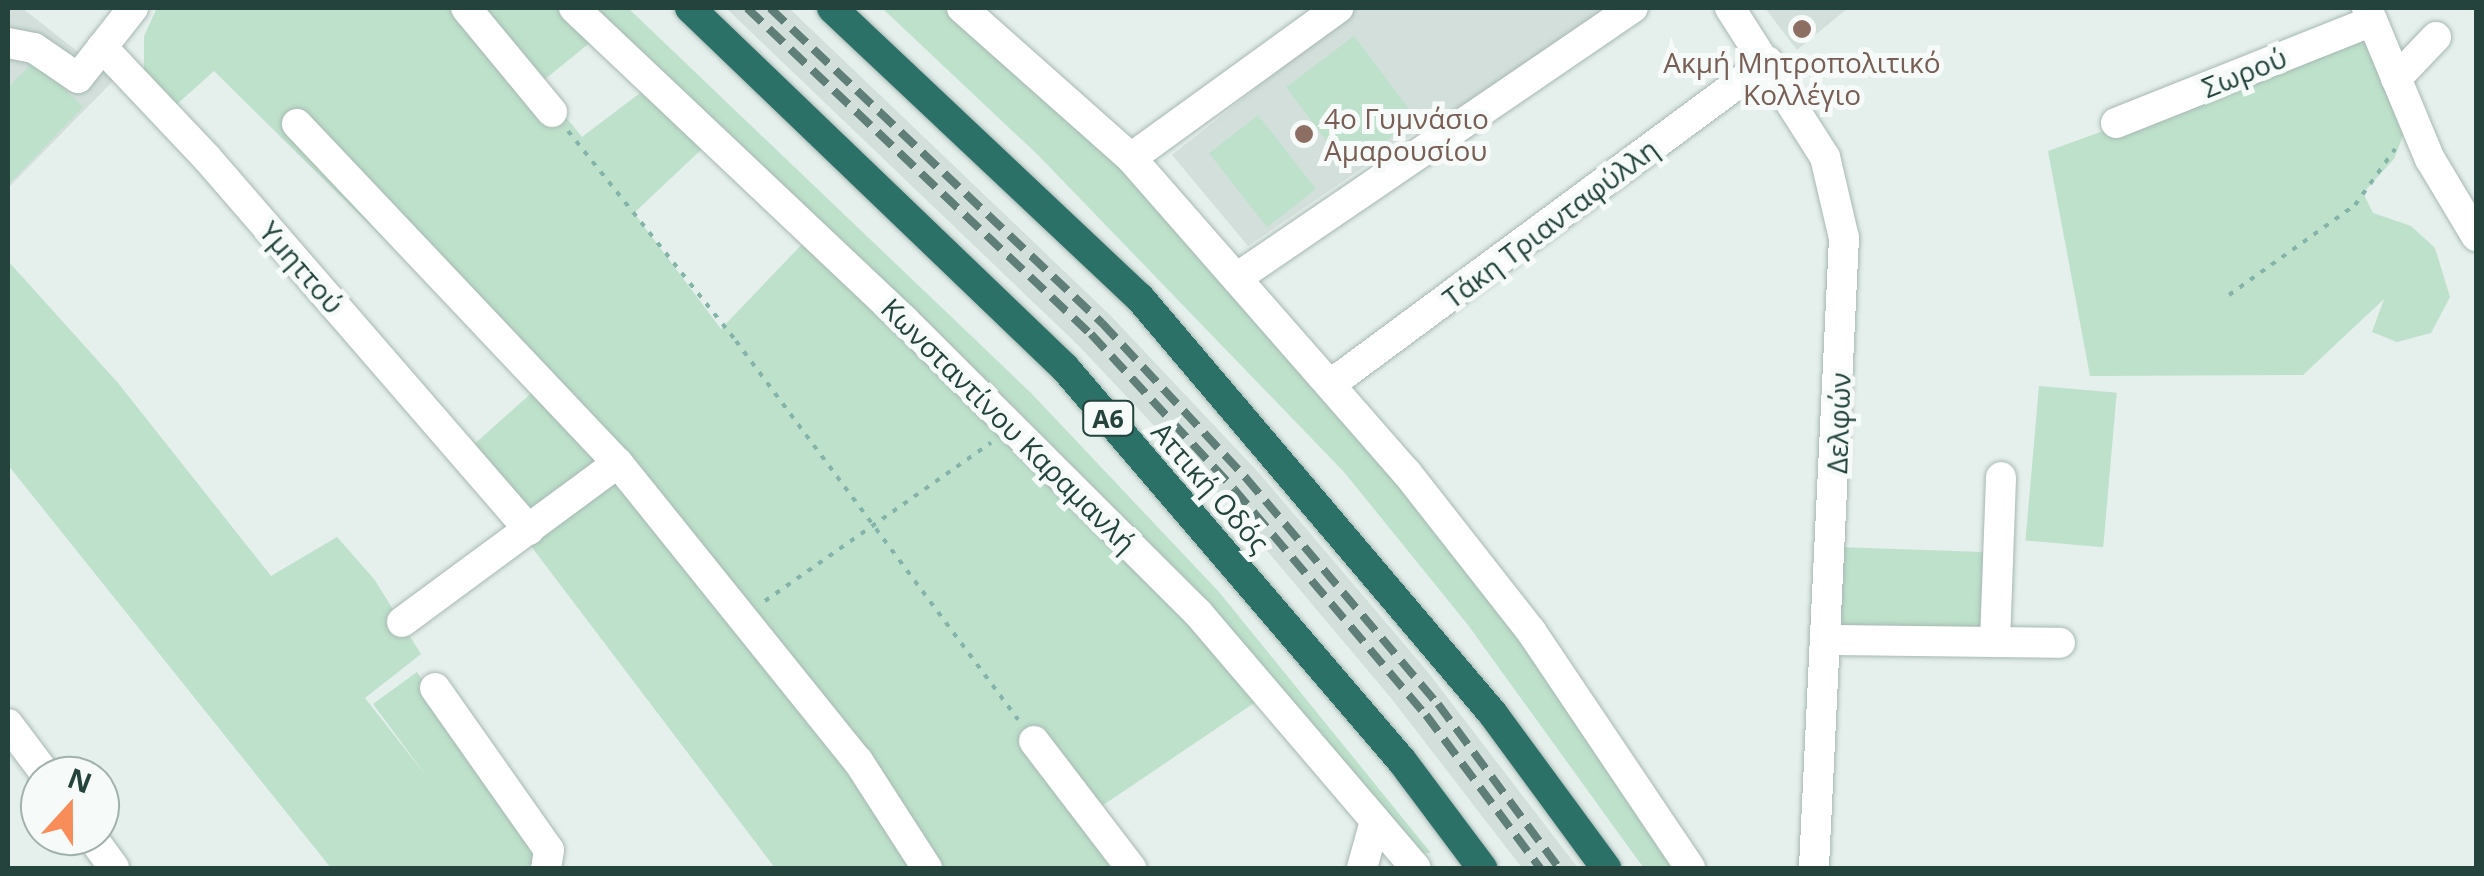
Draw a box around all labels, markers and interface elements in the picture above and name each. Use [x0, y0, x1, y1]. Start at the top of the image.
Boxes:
marker: Ακμή Μητροπολιτικό Κολλέγιο [1791, 18, 1813, 40]
street label: Σωρού [2197, 40, 2291, 104]
place label: Ακμή Μητροπολιτικό Κολλέγιο [1663, 45, 1941, 111]
place label: 4ο Γυμνάσιο Αμαρουσίου [1324, 101, 1489, 167]
marker: 4ο Γυμνάσιο Αμαρουσίου [1293, 123, 1315, 145]
street label: Τάκη Τριανταφύλλη [1436, 131, 1664, 315]
street label: Υμηττού [253, 214, 351, 320]
street label: Κωνσταντίνου Καραμανλή [875, 291, 1143, 559]
street label: Δελφών [1819, 372, 1857, 474]
road number: Α6 [1080, 398, 1136, 438]
street label: Αττική Οδός [1145, 415, 1277, 559]
north arrow [20, 756, 120, 856]
text: N [63, 758, 97, 802]

